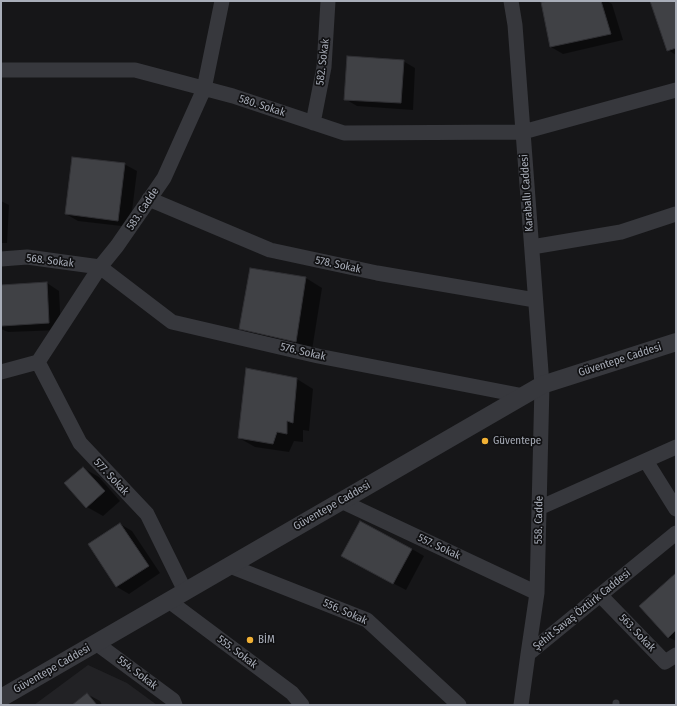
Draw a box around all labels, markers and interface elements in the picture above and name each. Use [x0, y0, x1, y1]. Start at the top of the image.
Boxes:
street label: 582. Sokak [314, 38, 332, 86]
street label: 580. Sokak [237, 92, 287, 120]
street label: Karaballı Caddesi [518, 154, 536, 232]
street label: 583. Cadde [124, 185, 162, 233]
street label: 568. Sokak [26, 252, 74, 270]
street label: 578. Sokak [314, 254, 362, 276]
street label: 576. Sokak [279, 340, 327, 364]
street label: Güventepe Caddesi [577, 340, 663, 380]
place label: Güventepe [493, 434, 541, 448]
marker: Güventepe [480, 436, 490, 446]
street label: 577. Sokak [91, 456, 131, 498]
street label: Güventepe Caddesi [291, 479, 373, 533]
street label: 558. Cadde [532, 496, 546, 544]
street label: 557. Sokak [415, 531, 463, 563]
street label: Şehit Savaş Öztürk Caddesi [531, 567, 633, 653]
street label: 556. Sokak [321, 596, 369, 628]
street label: 563. Sokak [616, 612, 658, 654]
street label: 555. Sokak [214, 633, 260, 671]
place label: BİM [258, 633, 275, 647]
marker: BİM [245, 635, 255, 645]
street label: Güventepe Caddesi [11, 642, 93, 696]
street label: 554. Sokak [114, 654, 160, 692]

